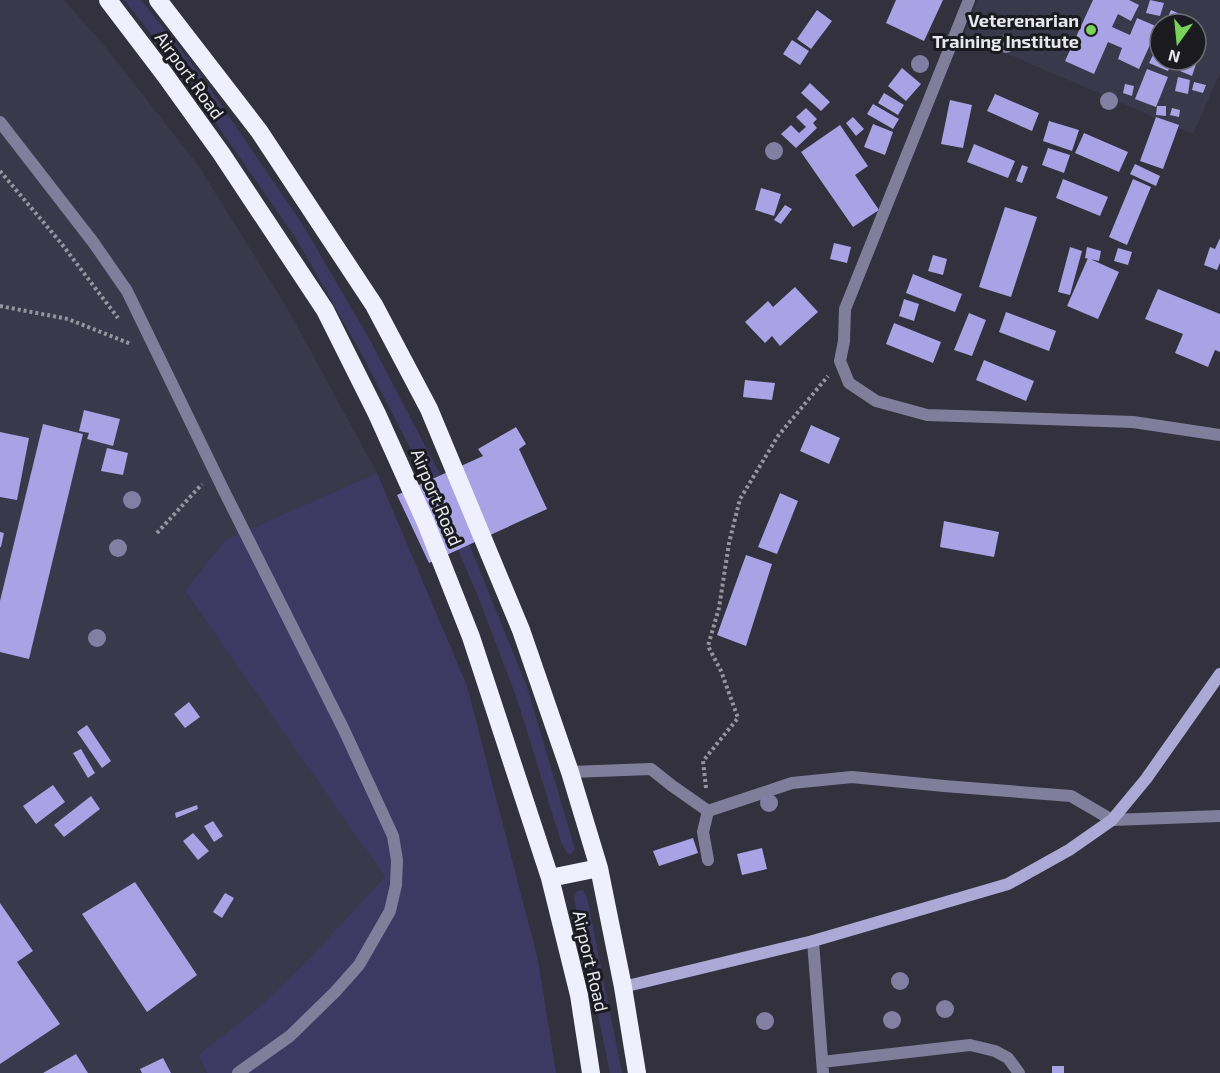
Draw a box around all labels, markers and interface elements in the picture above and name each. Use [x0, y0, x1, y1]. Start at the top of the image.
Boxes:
place label: Veterenarian Training Institute [932, 9, 1079, 52]
north arrow [1148, 12, 1208, 72]
marker: Veterenarian Training Institute [1084, 23, 1098, 37]
street label: Airport Road [151, 27, 229, 123]
text: N [1166, 46, 1182, 68]
street label: Airport Road [407, 445, 467, 549]
street label: Airport Road [569, 908, 613, 1014]

